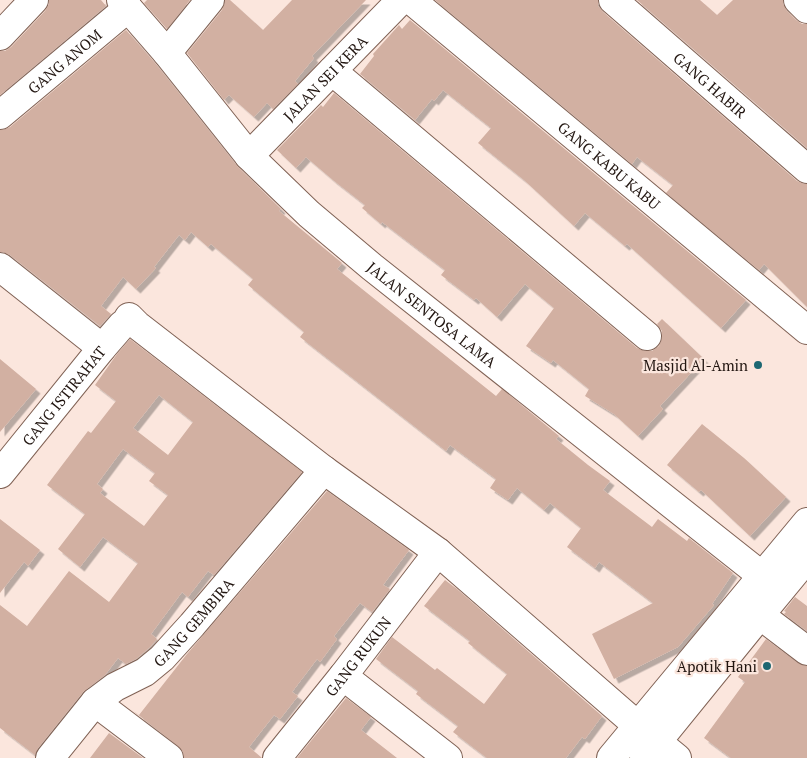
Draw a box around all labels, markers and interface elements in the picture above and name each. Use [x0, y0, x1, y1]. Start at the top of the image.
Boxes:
street label: GANG ANOM [23, 24, 106, 98]
street label: JALAN SEI KERA [279, 30, 372, 125]
street label: GANG HABIR [669, 47, 751, 122]
street label: GANG KABU KABU [554, 117, 664, 214]
street label: JALAN SENTOSA LAMA [363, 257, 501, 372]
street label: GANG ISTIRAHAT [17, 342, 110, 449]
place label: Masjid Al-Amin [643, 355, 748, 375]
marker: Masjid Al-Amin [752, 359, 764, 371]
street label: GANG GEMBIRA [149, 573, 238, 671]
street label: GANG RUKUN [321, 612, 395, 700]
place label: Apotik Hani [677, 656, 757, 676]
marker: Apotik Hani [761, 660, 773, 672]

